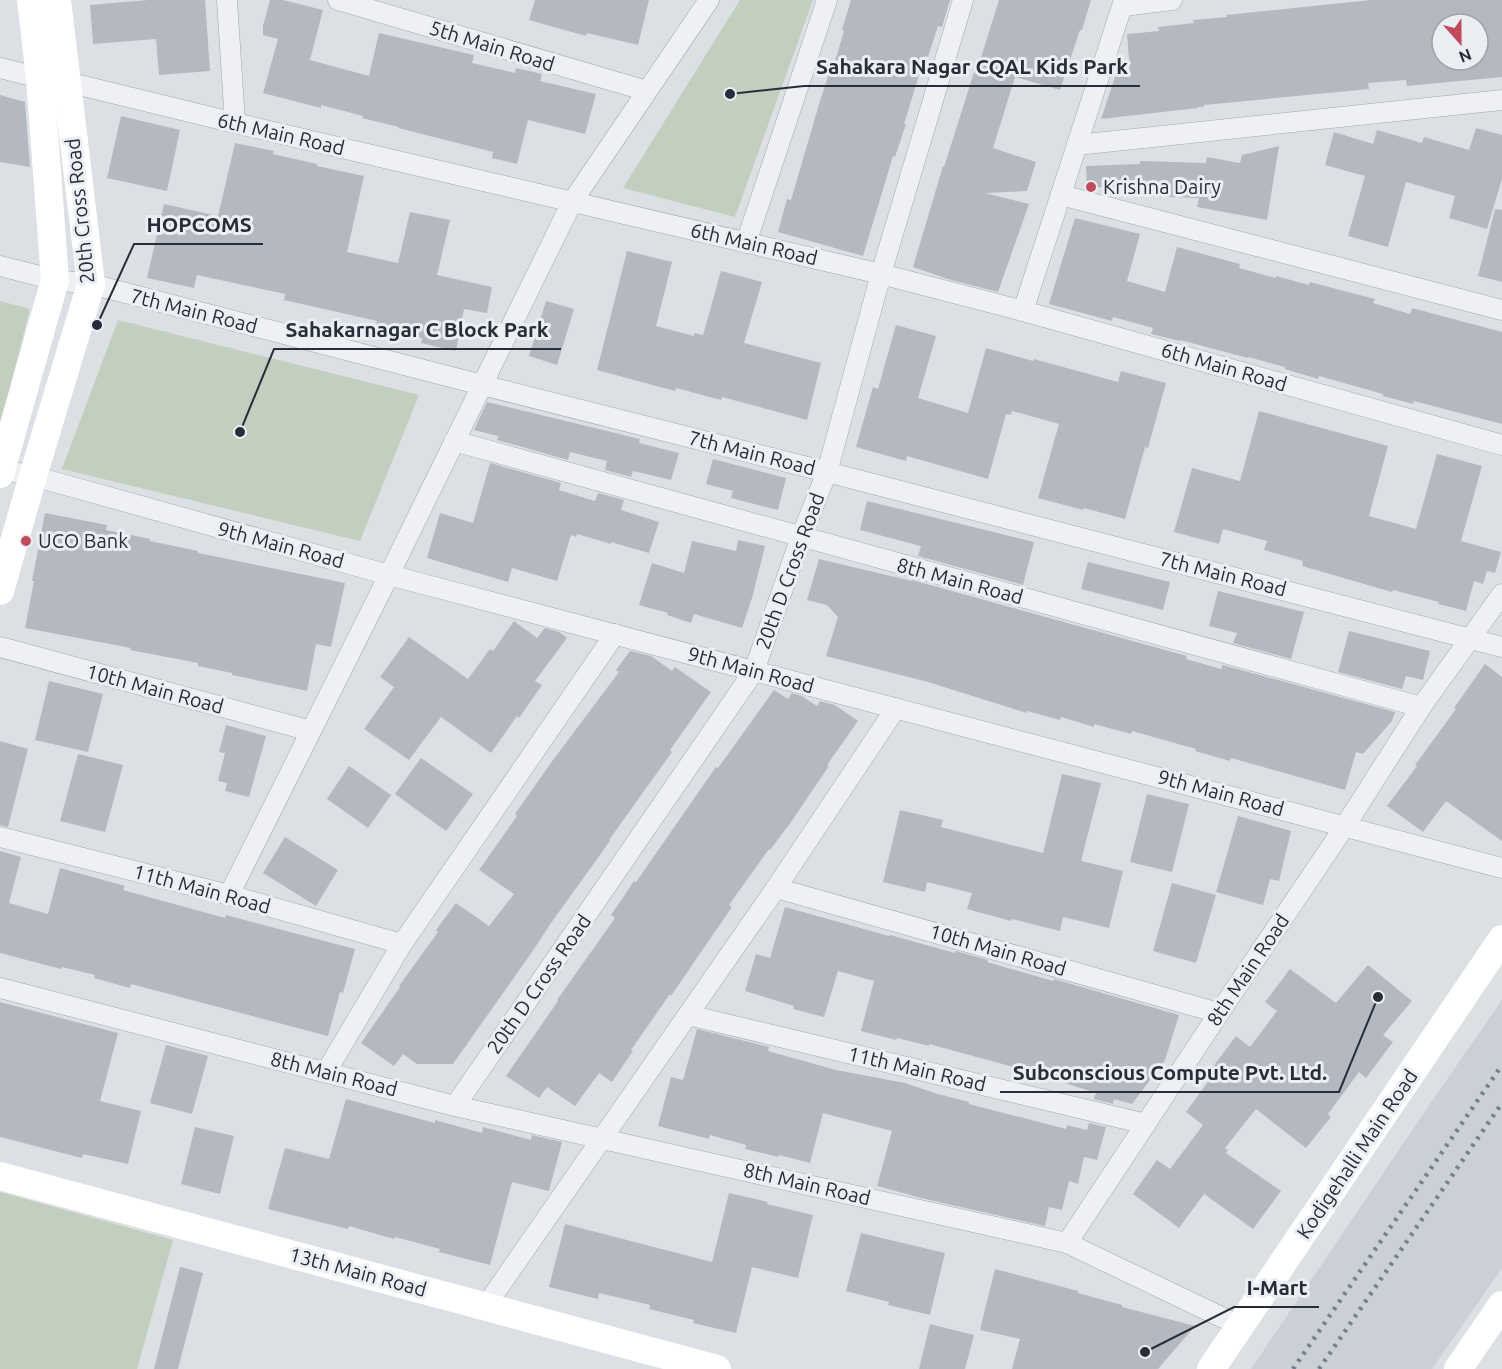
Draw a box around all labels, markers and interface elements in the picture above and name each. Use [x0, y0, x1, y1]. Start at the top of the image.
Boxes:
north arrow [1430, 12, 1490, 72]
street label: 5th Main Road [427, 16, 558, 75]
text: N [1457, 45, 1474, 67]
callout: Sahakara Nagar CQAL Kids Park [804, 47, 1140, 86]
text: Sahakara Nagar CQAL Kids Park [816, 54, 1128, 78]
street label: 6th Main Road [215, 108, 347, 159]
street label: 20th Cross Road [60, 137, 99, 285]
place label: Krishna Dairy [1103, 175, 1221, 198]
marker: Krishna Dairy [1084, 180, 1098, 194]
callout: HOPCOMS [134, 205, 263, 244]
text: HOPCOMS [146, 212, 252, 236]
street label: 6th Main Road [688, 218, 820, 269]
street label: 7th Main Road [128, 284, 260, 337]
callout: Sahakarnagar C Block Park [274, 310, 561, 349]
text: Sahakarnagar C Block Park [285, 317, 549, 341]
street label: 6th Main Road [1159, 338, 1290, 395]
street label: 7th Main Road [686, 426, 818, 479]
street label: 20th D Cross Road [751, 490, 828, 652]
street label: 9th Main Road [215, 517, 347, 572]
place label: UCO Bank [38, 529, 128, 552]
marker: UCO Bank [19, 534, 33, 548]
street label: 7th Main Road [1157, 547, 1289, 600]
street label: 8th Main Road [894, 553, 1026, 608]
street label: 9th Main Road [685, 642, 817, 697]
street label: 10th Main Road [84, 659, 226, 718]
street label: 9th Main Road [1155, 765, 1287, 820]
street label: 11th Main Road [131, 859, 273, 918]
street label: 8th Main Road [1202, 909, 1293, 1030]
street label: 20th D Cross Road [482, 910, 595, 1058]
street label: 10th Main Road [927, 919, 1069, 980]
street label: 11th Main Road [846, 1041, 988, 1096]
street label: 8th Main Road [268, 1047, 400, 1100]
callout: Subconscious Compute Pvt. Ltd. [1000, 1053, 1339, 1092]
text: Subconscious Compute Pvt. Ltd. [1013, 1060, 1327, 1084]
street label: Kodigehalli Main Road [1291, 1065, 1422, 1243]
street label: 8th Main Road [741, 1158, 873, 1209]
street label: 13th Main Road [287, 1242, 429, 1301]
callout: I-Mart [1234, 1268, 1319, 1307]
text: I-Mart [1247, 1275, 1307, 1299]

